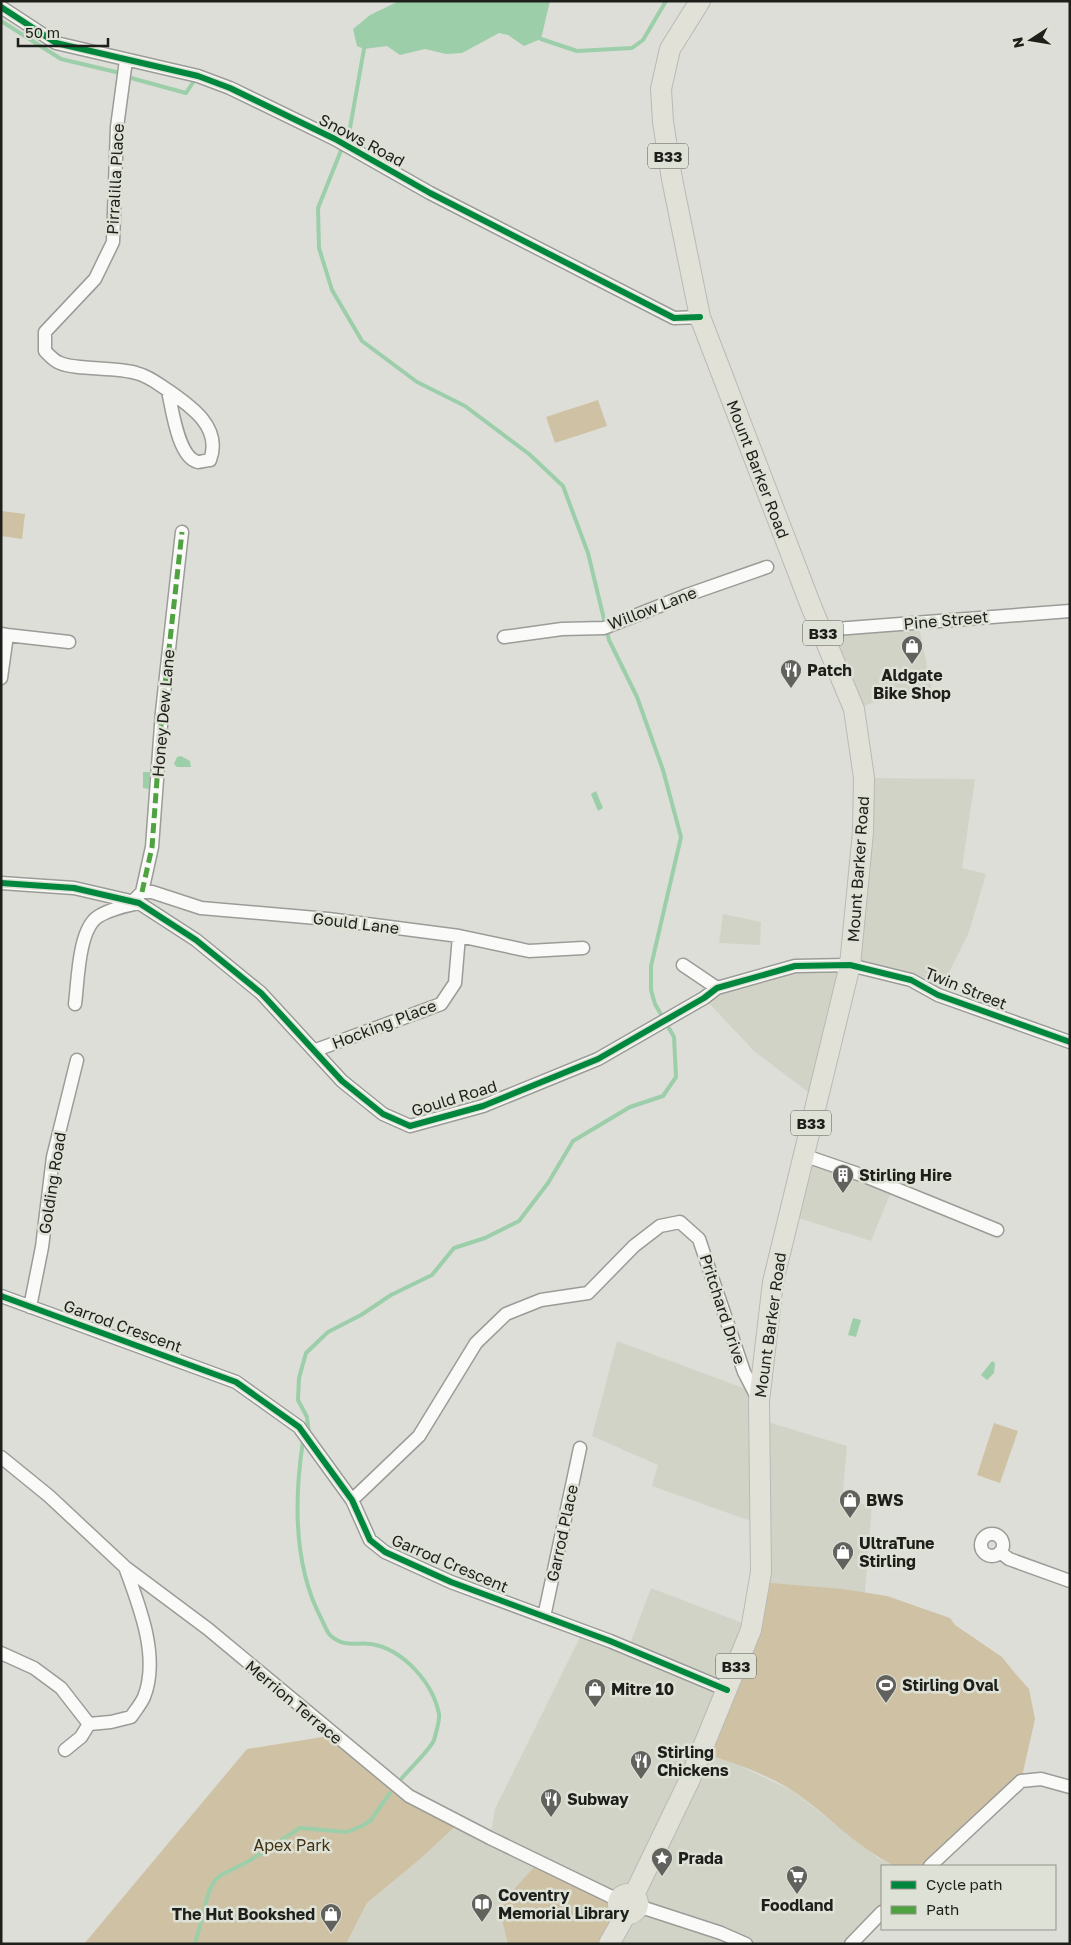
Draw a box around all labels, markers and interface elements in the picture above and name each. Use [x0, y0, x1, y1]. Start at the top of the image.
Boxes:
scale bar [18, 15, 108, 47]
north arrow [1006, 15, 1056, 65]
text: 50 m [25, 23, 60, 41]
text: N [1008, 36, 1027, 50]
street label: Snows Road [316, 109, 408, 171]
street label: Pirralilla Place [102, 123, 128, 235]
road number: B33 [648, 144, 688, 168]
street label: Mount Barker Road [722, 397, 794, 541]
street label: Willow Lane [605, 582, 699, 634]
street label: Pine Street [903, 606, 989, 634]
road number: B33 [803, 620, 843, 646]
shop icon: Aldgate Bike Shop [900, 634, 924, 665]
street label: Honey Dew Lane [147, 648, 179, 778]
restaurant icon: Patch [779, 658, 803, 689]
place label: Patch [807, 660, 852, 680]
place label: Aldgate Bike Shop [873, 665, 951, 703]
street label: Mount Barker Road [843, 795, 873, 943]
street label: Gould Lane [312, 908, 400, 938]
street label: Twin Street [922, 962, 1010, 1014]
street label: Hocking Place [329, 995, 439, 1053]
street label: Gould Road [409, 1075, 499, 1121]
road number: B33 [791, 1110, 831, 1136]
street label: Golding Road [34, 1131, 70, 1235]
building icon: Stirling Hire [831, 1163, 855, 1194]
place label: Stirling Hire [859, 1165, 952, 1185]
street label: Pritchard Drive [696, 1251, 750, 1367]
street label: Mount Barker Road [750, 1251, 790, 1399]
street label: Garrod Crescent [61, 1295, 185, 1357]
street label: Garrod Place [542, 1483, 582, 1583]
shop icon: BWS [838, 1488, 862, 1519]
place label: BWS [866, 1490, 904, 1510]
street label: Garrod Crescent [389, 1529, 511, 1597]
place label: UltraTune Stirling [859, 1533, 935, 1571]
shop icon: UltraTune Stirling [831, 1540, 855, 1571]
road number: B33 [716, 1654, 756, 1678]
street label: Merrion Terrace [241, 1656, 347, 1748]
sports icon: Stirling Oval [874, 1673, 898, 1704]
place label: Stirling Oval [902, 1675, 999, 1695]
shop icon: Mitre 10 [583, 1677, 607, 1708]
place label: Mitre 10 [611, 1679, 674, 1699]
place label: Stirling Chickens [657, 1742, 729, 1780]
restaurant icon: Stirling Chickens [629, 1749, 653, 1780]
restaurant icon: Subway [539, 1787, 563, 1818]
place label: Subway [567, 1789, 629, 1809]
park label: Apex Park [254, 1835, 330, 1855]
place icon: Prada [650, 1846, 674, 1877]
place label: Prada [678, 1848, 723, 1868]
supermarket icon: Foodland [785, 1864, 809, 1895]
legend [881, 1865, 1056, 1930]
text: Cycle path [926, 1875, 1002, 1893]
place label: Coventry Memorial Library [498, 1885, 630, 1923]
library icon: Coventry Memorial Library [470, 1892, 494, 1923]
place label: Foodland [761, 1895, 833, 1915]
text: Path [926, 1900, 959, 1918]
shop icon: The Hut Bookshed [319, 1902, 343, 1933]
place label: The Hut Bookshed [172, 1904, 315, 1924]

